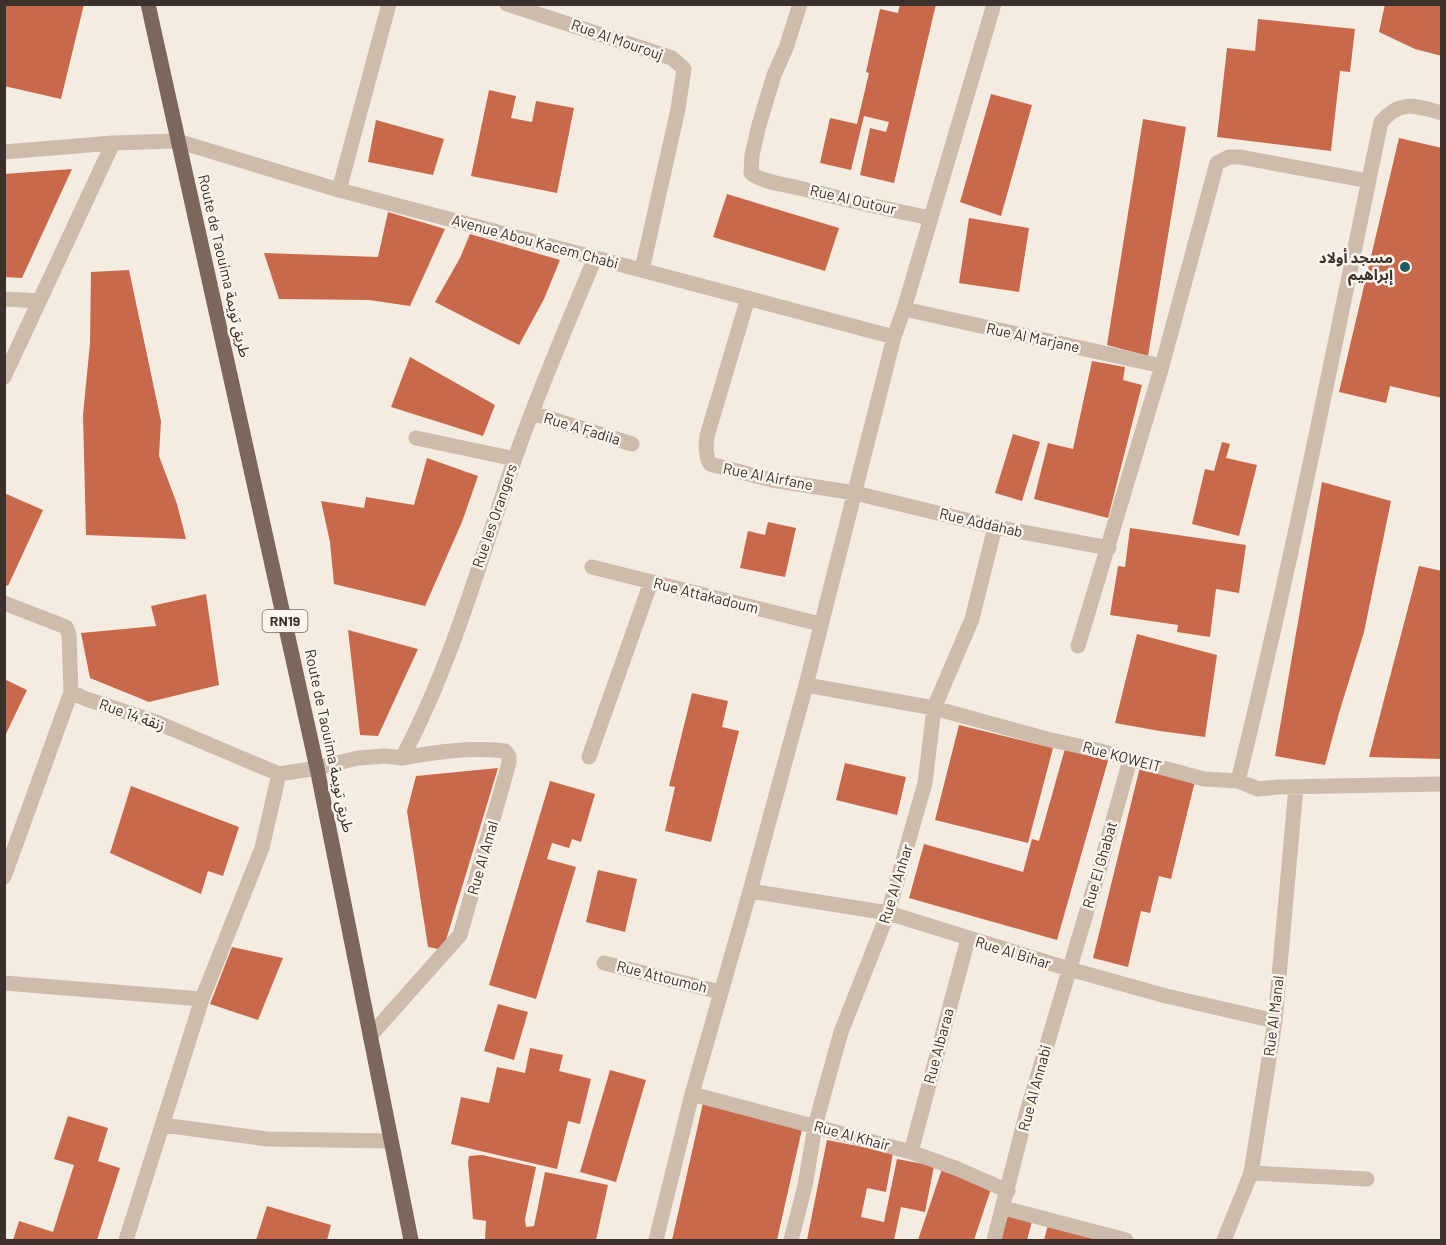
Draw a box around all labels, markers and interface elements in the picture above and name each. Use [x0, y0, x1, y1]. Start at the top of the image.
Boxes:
street label: Rue Al Mourouj [569, 15, 666, 63]
street label: Route de Taouima طريق تويمة [193, 173, 255, 359]
street label: Rue Al Outour [808, 180, 899, 218]
street label: Avenue Abou Kacem Chabi [450, 210, 621, 272]
place label: مسجد أولاد إبراهيم [1319, 248, 1393, 286]
marker: مسجد أولاد إبراهيم [1398, 260, 1412, 274]
street label: Rue Al Marjane [985, 318, 1082, 356]
street label: Rue A Fadila [542, 408, 623, 448]
street label: Rue Al Airfane [722, 458, 815, 494]
street label: Rue les Orangers [468, 461, 520, 570]
street label: Rue Addahab [938, 504, 1025, 540]
street label: Rue Attakadoum [652, 573, 761, 617]
road number: RN19 [262, 610, 308, 632]
street label: Route de Taouima طريق تويمة [300, 647, 358, 835]
street label: Rue 14 زنقة [97, 694, 168, 735]
street label: Rue KOWEIT [1081, 737, 1164, 775]
street label: Rue Al Amal [463, 819, 501, 897]
street label: Rue El Ghabat [1078, 819, 1120, 910]
street label: Rue Al Anhar [874, 841, 916, 926]
street label: Rue Al Bihar [973, 932, 1054, 972]
street label: Rue Attoumoh [615, 956, 709, 996]
street label: Rue Al Manal [1259, 974, 1287, 1057]
street label: Rue Albaraa [919, 1006, 957, 1085]
street label: Rue Al Annabi [1014, 1043, 1054, 1133]
street label: Rue Al Khair [812, 1116, 893, 1154]

